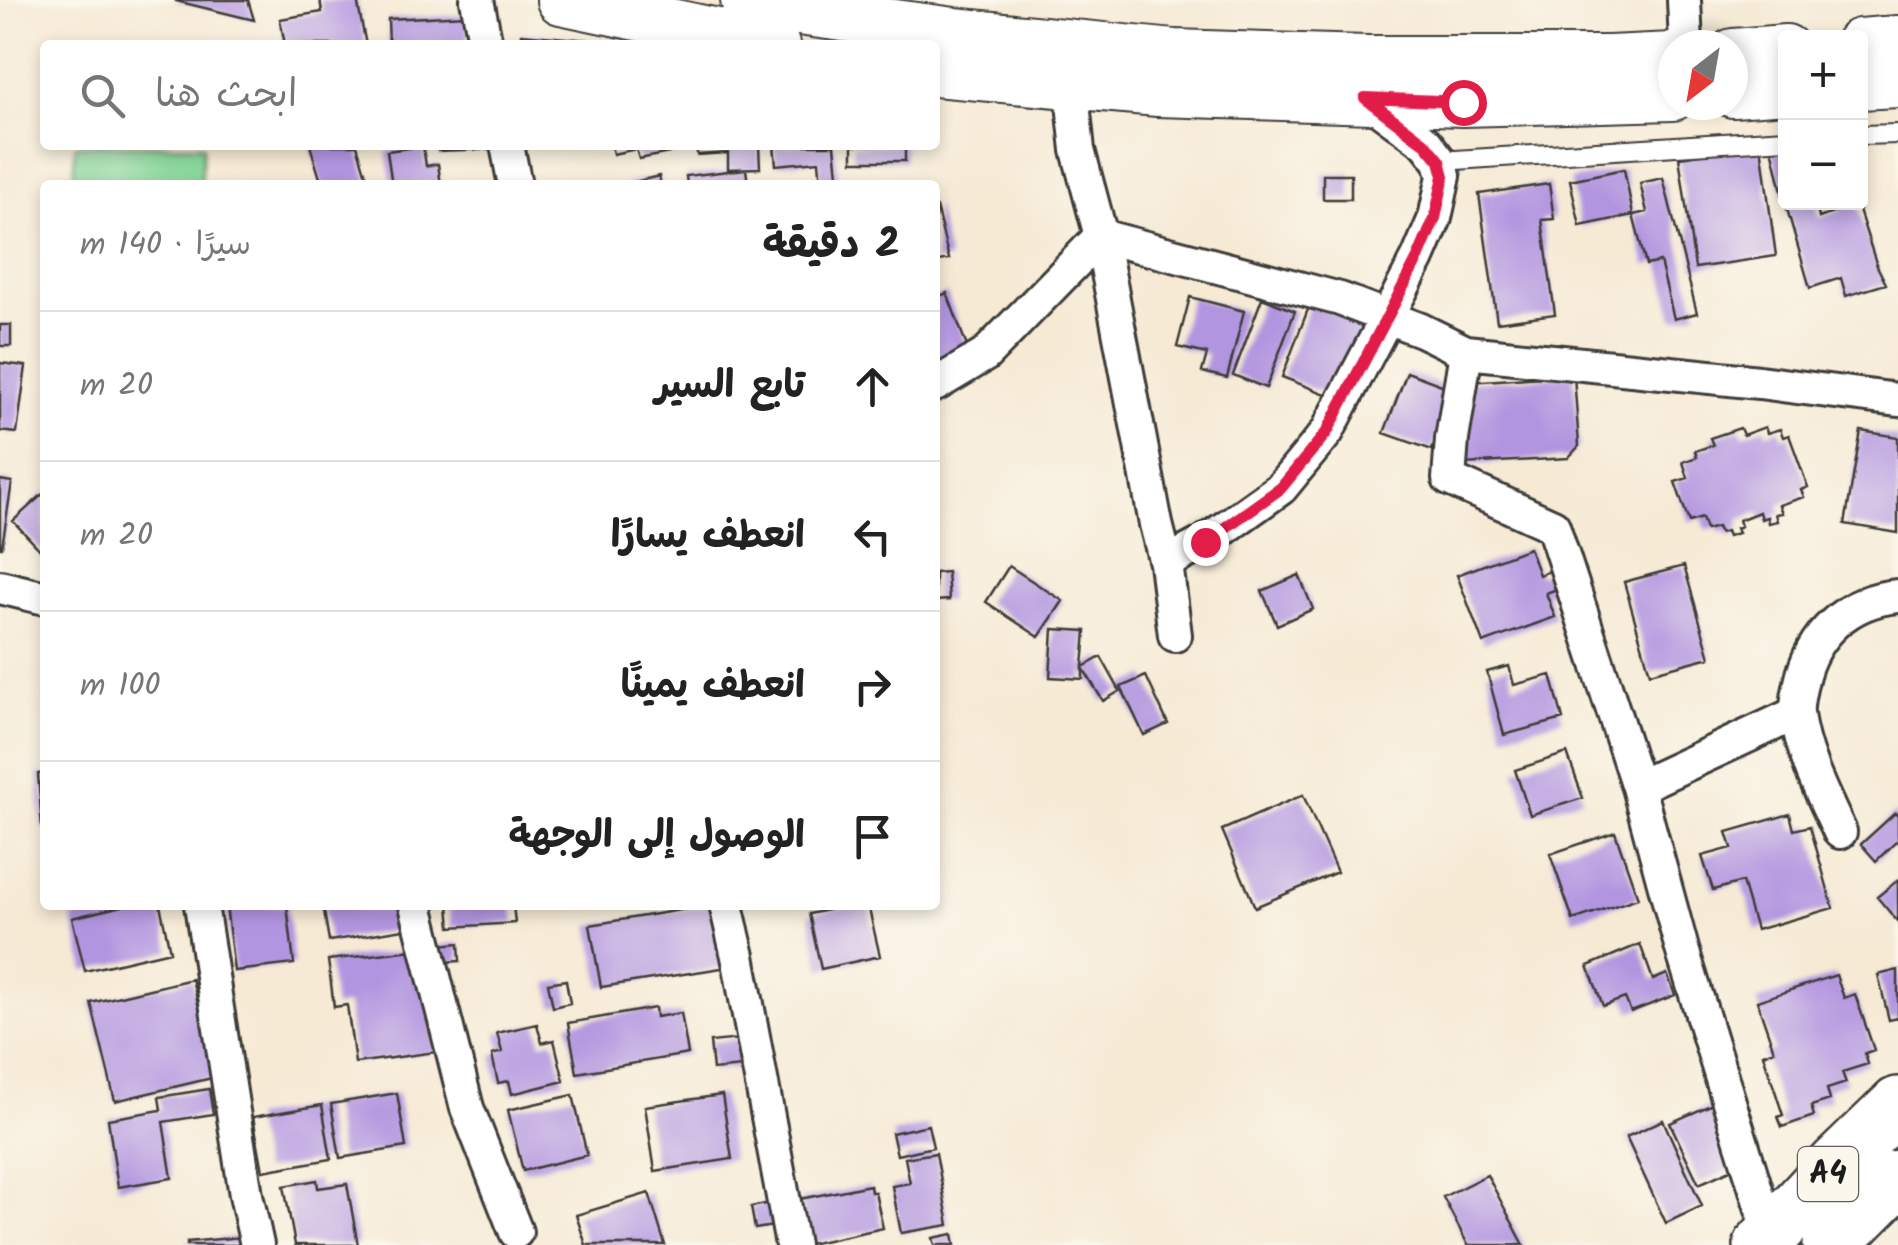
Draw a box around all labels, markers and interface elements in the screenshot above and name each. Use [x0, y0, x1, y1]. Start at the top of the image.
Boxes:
north arrow [1658, 30, 1748, 120]
map controls [1778, 30, 1868, 210]
button: + [1778, 30, 1868, 120]
search box [40, 40, 940, 150]
text: ابحث هنا [155, 66, 297, 126]
icon: search [75, 68, 130, 123]
route start [1441, 80, 1487, 126]
button: − [1778, 120, 1868, 210]
text: 2 دقيقة [762, 212, 900, 279]
text: سيرًا · 140 m [80, 220, 251, 271]
text: تابع السير [655, 357, 805, 417]
icon: ahead [845, 359, 900, 414]
text: 20 m [80, 361, 153, 412]
text: انعطف يسارًا [611, 507, 805, 567]
icon: left [845, 509, 900, 564]
text: 20 m [80, 511, 153, 562]
route end [1183, 520, 1229, 566]
text: انعطف يمينًا [621, 657, 805, 717]
icon: right [845, 659, 900, 714]
text: 100 m [80, 661, 160, 712]
text: الوصول إلى الوجهة [509, 807, 805, 867]
icon: arrive [845, 809, 900, 864]
road number: A4 [1798, 1147, 1858, 1201]

